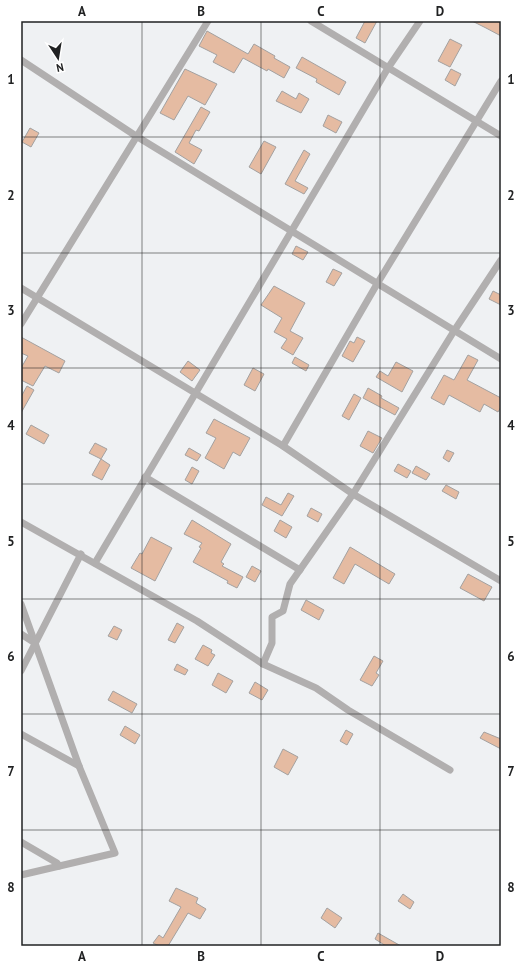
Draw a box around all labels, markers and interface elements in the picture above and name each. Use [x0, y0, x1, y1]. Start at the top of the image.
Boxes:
text: A [78, 3, 86, 20]
text: B [197, 3, 205, 20]
text: C [317, 3, 325, 20]
text: D [436, 3, 444, 20]
north arrow [38, 38, 78, 78]
text: N [55, 60, 65, 75]
text: 1 [7, 71, 15, 88]
text: 1 [507, 71, 515, 88]
text: 2 [7, 187, 15, 204]
text: 2 [507, 187, 515, 204]
text: 3 [7, 302, 15, 319]
text: 3 [507, 302, 515, 319]
text: 4 [7, 417, 15, 434]
text: 4 [507, 417, 515, 434]
text: 5 [7, 533, 15, 550]
text: 5 [507, 533, 515, 550]
text: 6 [7, 648, 15, 665]
text: 6 [507, 648, 515, 665]
text: 7 [7, 763, 15, 780]
text: 7 [507, 763, 515, 780]
text: 8 [7, 879, 15, 896]
text: 8 [507, 879, 515, 896]
text: A [78, 948, 86, 965]
text: B [197, 948, 205, 965]
text: C [317, 948, 325, 965]
text: D [436, 948, 444, 965]

